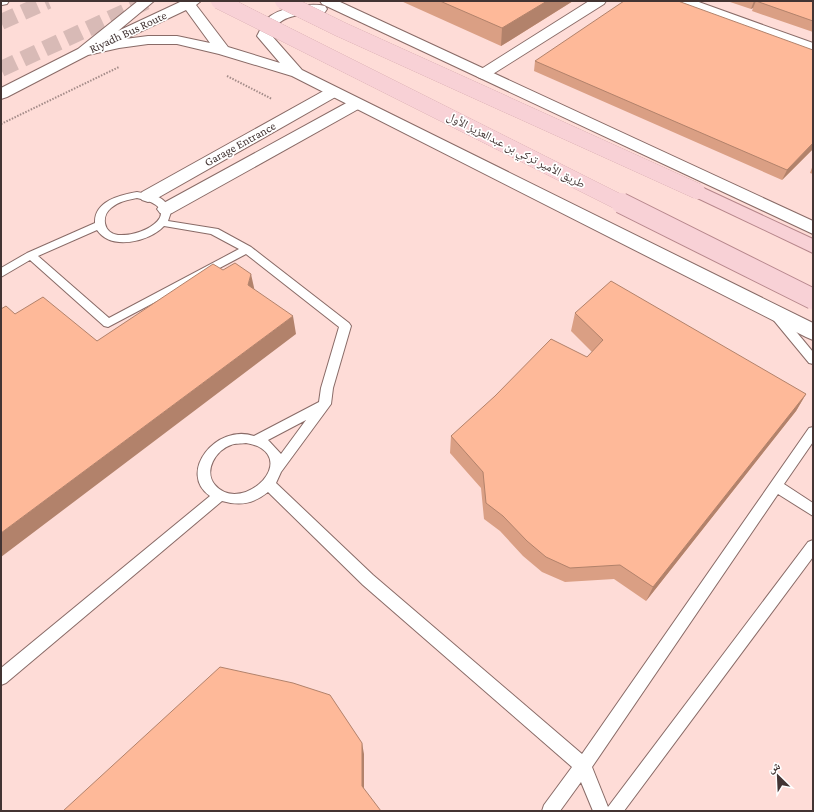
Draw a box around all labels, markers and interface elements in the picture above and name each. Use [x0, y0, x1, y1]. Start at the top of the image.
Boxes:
street label: Riyadh Bus Route [87, 8, 169, 56]
street label: طريق الأمير تركي بن عبدالعزيز الأول [443, 109, 588, 194]
street label: Garage Entrance [202, 119, 278, 169]
north arrow [758, 756, 798, 796]
text: ش [766, 759, 783, 777]

